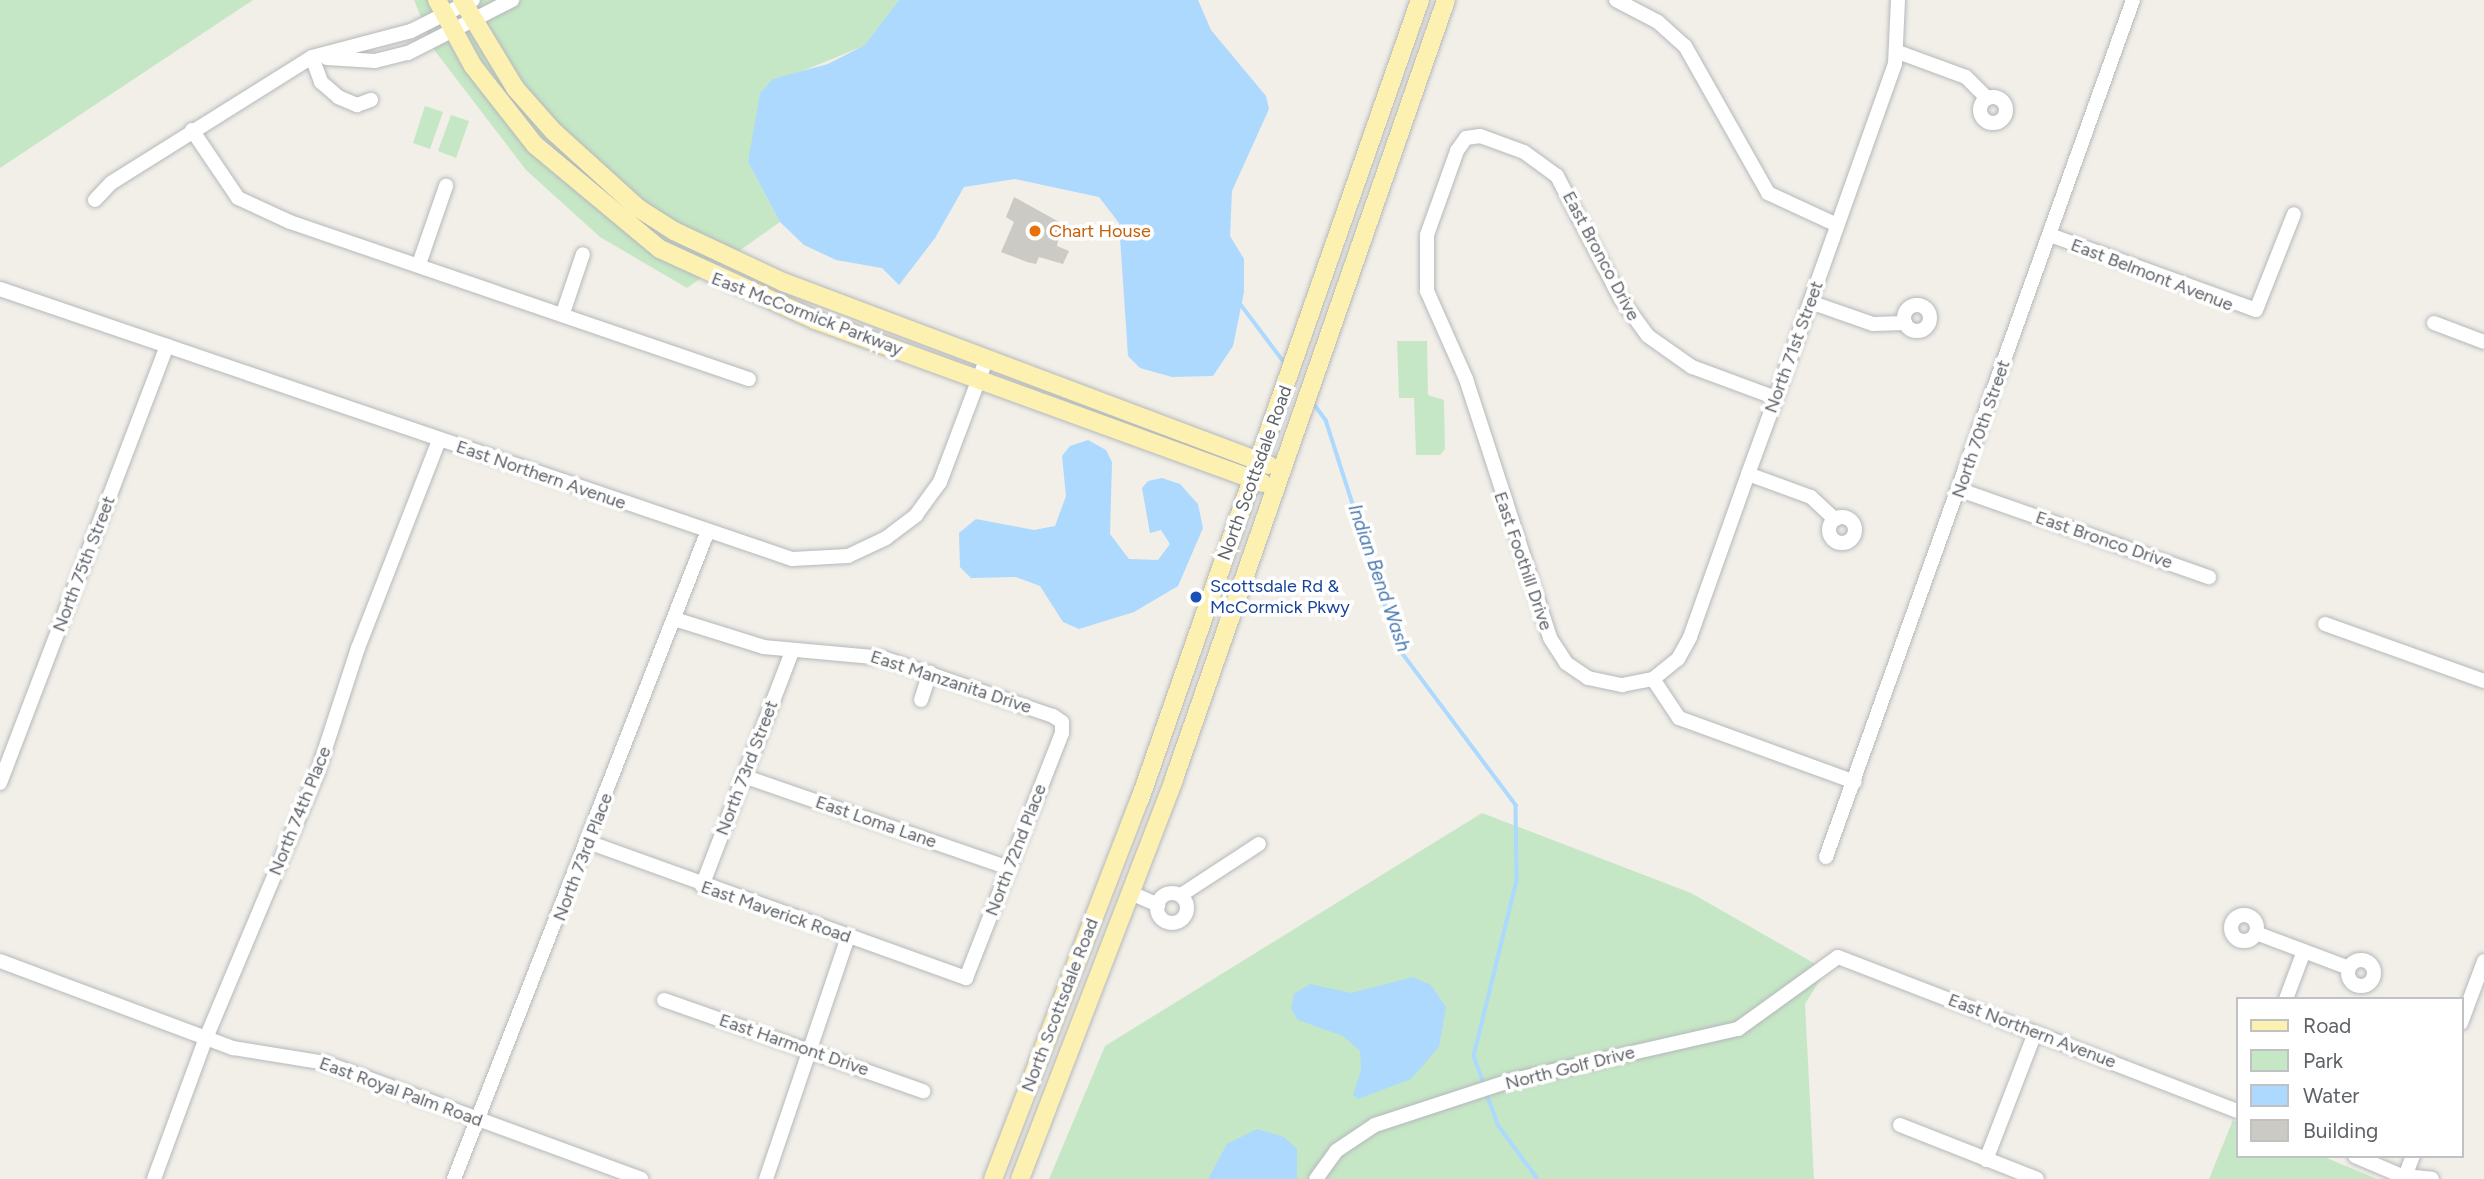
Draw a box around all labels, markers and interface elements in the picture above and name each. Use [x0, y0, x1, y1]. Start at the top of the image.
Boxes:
street label: East Bronco Drive [1558, 188, 1644, 324]
place label: Chart House [1049, 220, 1151, 242]
marker: Chart House [1027, 223, 1043, 239]
street label: East Belmont Avenue [2068, 234, 2236, 316]
street label: East McCormick Parkway [708, 268, 906, 360]
street label: North 71st Street [1760, 278, 1828, 416]
street label: North 70th Street [1947, 357, 2015, 501]
street label: North Scottsdale Road [1213, 383, 1297, 563]
street label: East Northern Avenue [453, 436, 629, 514]
street label: East Foothill Drive [1489, 489, 1557, 633]
street label: North 75th Street [48, 493, 120, 635]
water label: Indian Bend Wash [1343, 501, 1415, 655]
street label: East Bronco Drive [2033, 506, 2175, 574]
place label: Scottsdale Rd & McCormick Pkwy [1210, 576, 1350, 618]
marker: Scottsdale Rd & McCormick Pkwy [1188, 589, 1204, 605]
street label: East Manzanita Drive [868, 646, 1034, 718]
street label: North 73rd Street [711, 698, 783, 838]
street label: North 74th Place [264, 743, 336, 879]
street label: North 72nd Place [981, 781, 1051, 919]
street label: North 73rd Place [549, 790, 617, 924]
street label: East Loma Lane [813, 791, 939, 853]
street label: East Maverick Road [698, 876, 854, 948]
street label: North Scottsdale Road [1017, 915, 1103, 1095]
street label: East Northern Avenue [1945, 989, 2119, 1073]
legend [2236, 997, 2463, 1158]
street label: East Harmont Drive [716, 1009, 872, 1081]
text: Road [2303, 1013, 2351, 1038]
street label: North Golf Drive [1503, 1041, 1637, 1095]
text: Park [2303, 1048, 2343, 1073]
street label: East Royal Palm Road [316, 1052, 486, 1132]
text: Water [2303, 1083, 2359, 1108]
text: Building [2303, 1118, 2378, 1143]

